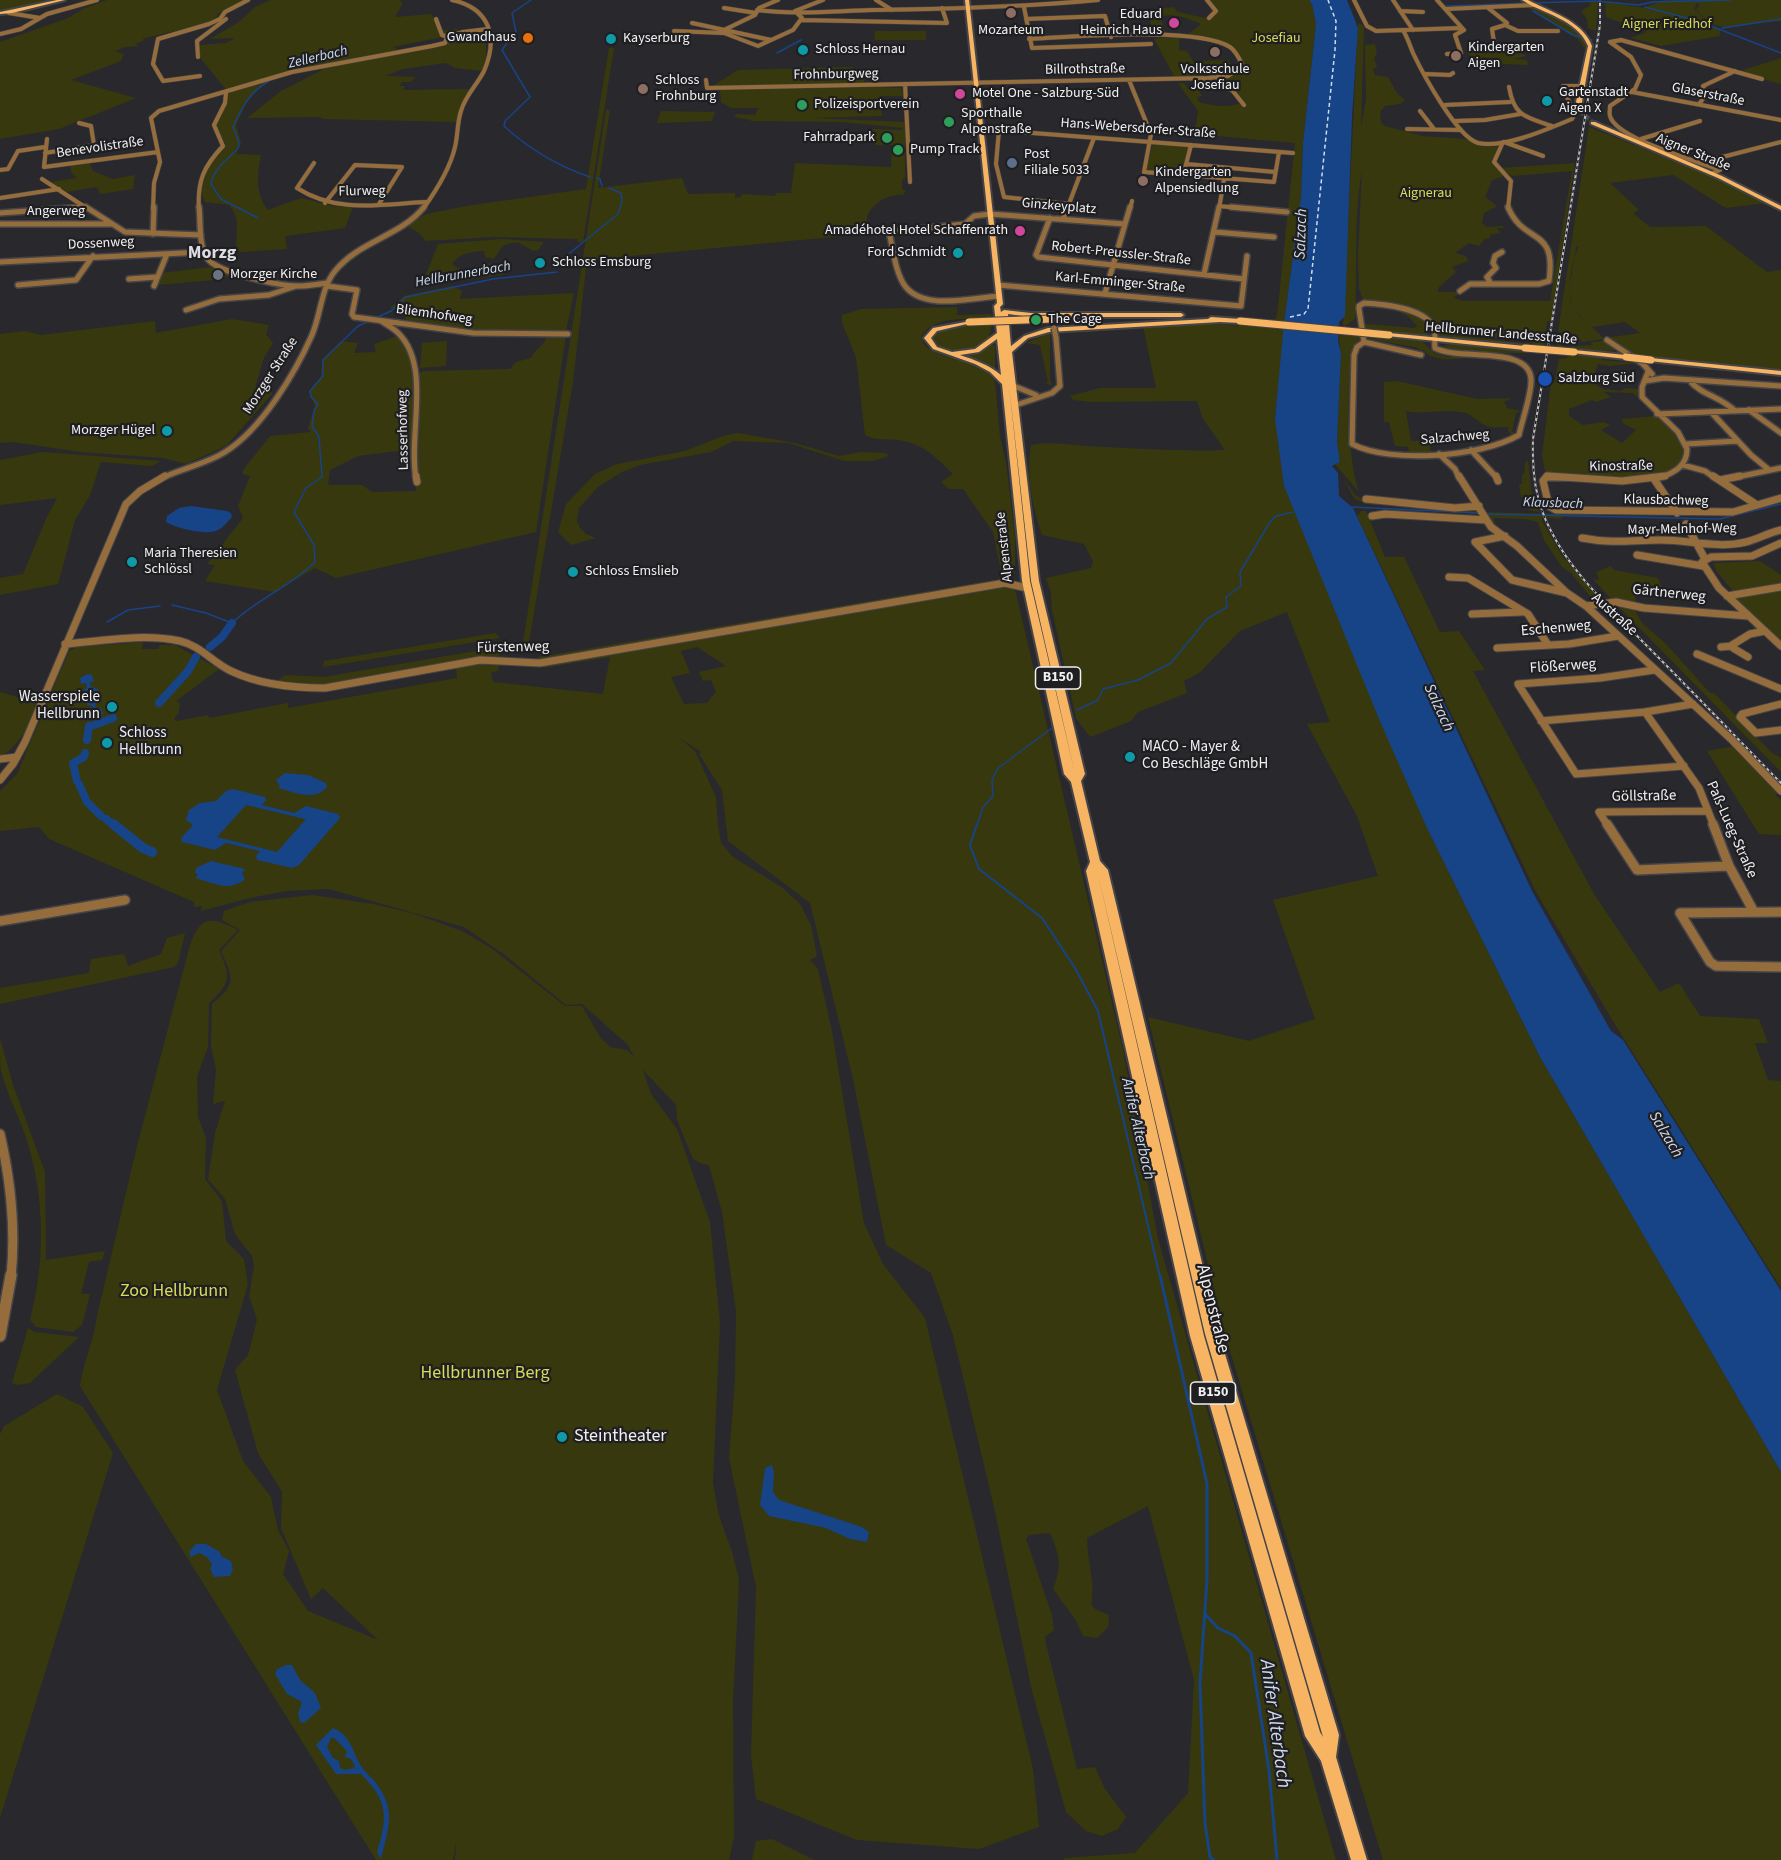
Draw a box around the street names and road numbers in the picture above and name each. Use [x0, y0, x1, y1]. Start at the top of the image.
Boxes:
street label: Billrothstraße [1045, 61, 1125, 79]
street label: Frohnburgweg [793, 66, 879, 84]
street label: Glaserstraße [1670, 80, 1746, 110]
street label: Hans-Webersdorfer-Straße [1060, 115, 1216, 143]
street label: Aigner Straße [1653, 130, 1733, 176]
street label: Benevolistraße [55, 134, 145, 162]
street label: Flurweg [338, 183, 386, 201]
street label: Ginzkeyplatz [1021, 195, 1097, 219]
street label: Angerweg [27, 204, 85, 220]
street label: Dossenweg [67, 234, 135, 254]
street label: Robert-Preussler-Straße [1050, 238, 1192, 270]
street label: Karl-Emminger-Straße [1054, 269, 1186, 297]
street label: Bliemhofweg [395, 301, 473, 329]
street label: Hellbrunner Landesstraße [1424, 319, 1578, 349]
street label: Morzger Straße [240, 334, 302, 418]
street label: Lasserhofweg [395, 390, 413, 470]
street label: Salzachweg [1420, 427, 1490, 449]
street label: Kinostraße [1589, 458, 1653, 476]
street label: Klausbachweg [1624, 492, 1708, 510]
street label: Alpenstraße [993, 511, 1017, 583]
street label: Mayr-Melnhof-Weg [1627, 521, 1737, 539]
street label: Gärtnerweg [1631, 581, 1707, 607]
street label: Austraße [1587, 590, 1641, 640]
street label: Eschenweg [1520, 617, 1592, 641]
street label: Fürstenweg [477, 638, 549, 658]
street label: Flößerweg [1529, 656, 1597, 678]
road number: B150 [1036, 667, 1080, 689]
street label: Paß-Lueg-Straße [1702, 779, 1760, 881]
street label: Göllstraße [1612, 787, 1676, 807]
street label: Alpenstraße [1191, 1262, 1233, 1356]
road number: B150 [1190, 1382, 1236, 1404]

